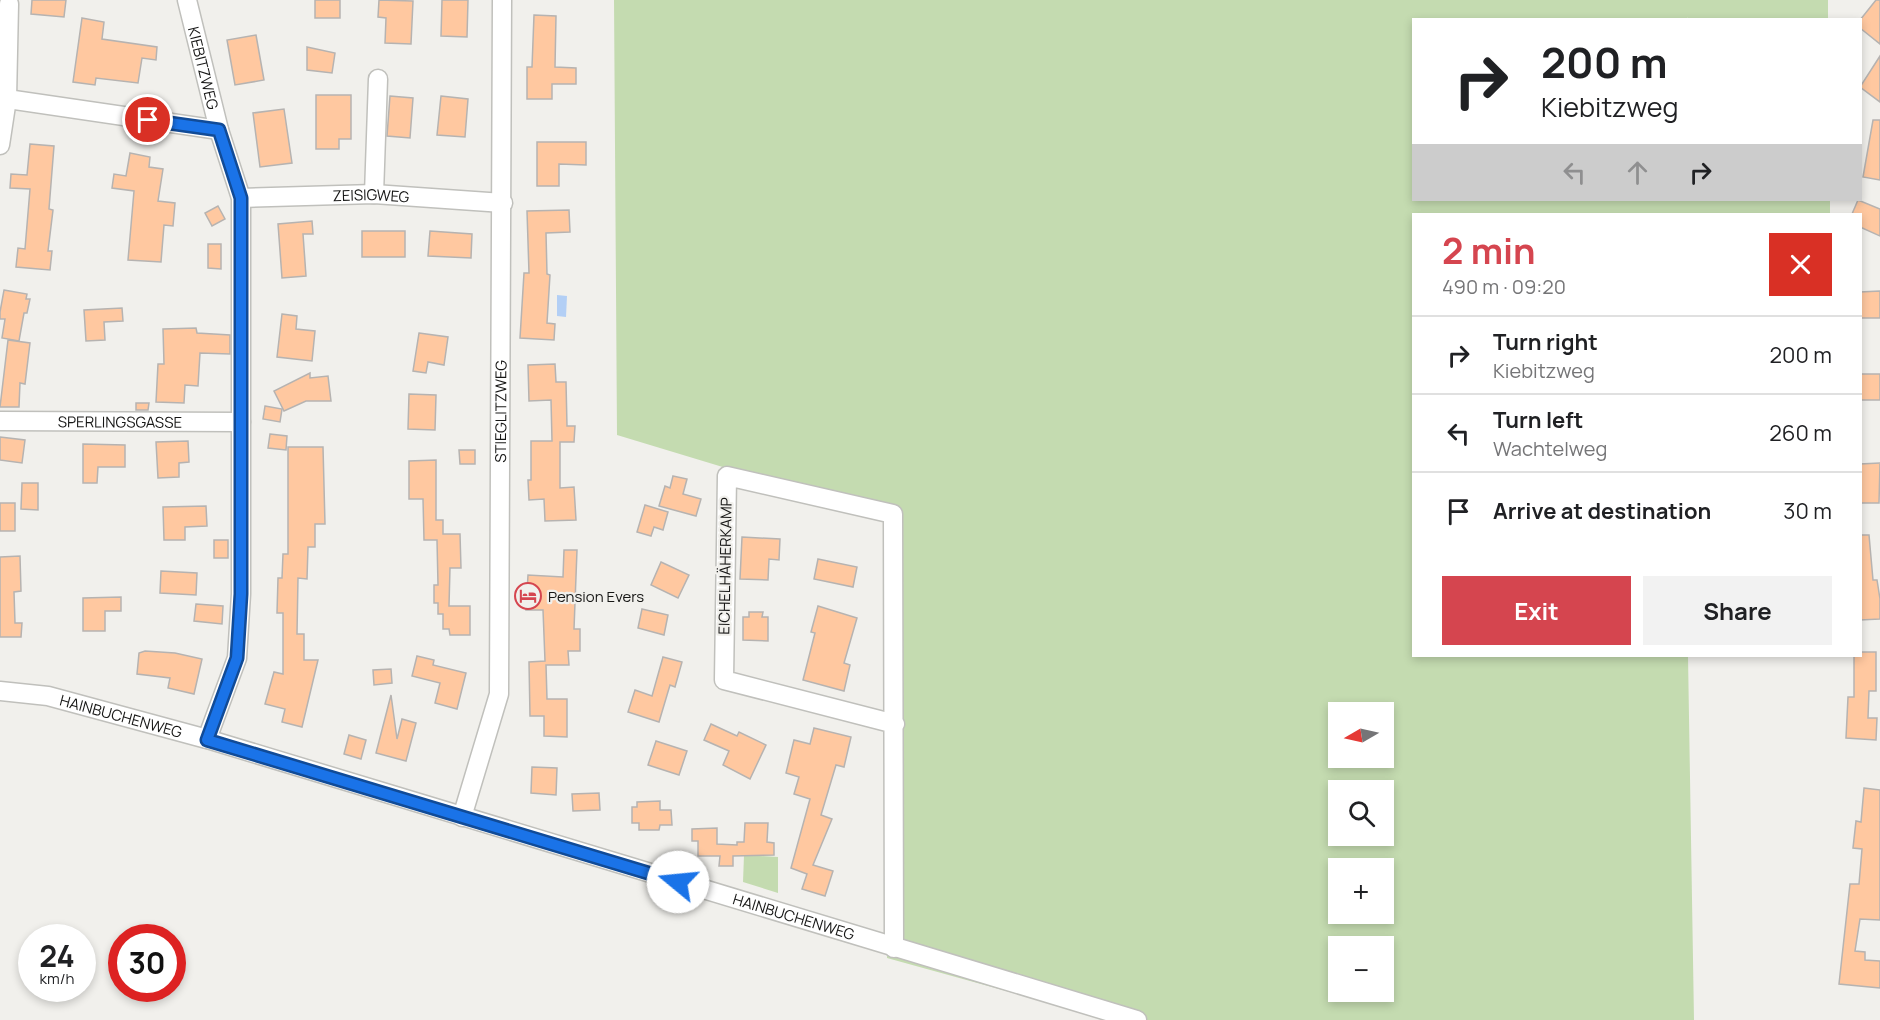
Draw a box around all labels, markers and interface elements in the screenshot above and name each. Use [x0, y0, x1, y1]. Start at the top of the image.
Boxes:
street label: KIEBITZWEG [183, 24, 224, 112]
text: 200 m [1541, 33, 1667, 91]
icon: right [1442, 42, 1520, 120]
text: Kiebitzweg [1541, 88, 1678, 125]
pin [122, 94, 173, 145]
icon: arrive [131, 103, 164, 136]
icon: left [1558, 156, 1591, 189]
icon: ahead [1621, 156, 1654, 189]
icon: right [1684, 156, 1717, 189]
street label: ZEISIGWEG [332, 183, 410, 207]
text: 2 min [1442, 226, 1536, 275]
button: close [1769, 233, 1832, 296]
text: 490 m · 09:20 [1442, 273, 1566, 300]
text: Turn right [1493, 327, 1598, 357]
icon: right [1442, 339, 1475, 372]
text: 200 m [1770, 340, 1832, 370]
text: Kiebitzweg [1493, 357, 1595, 384]
street label: STIEGLITZWEG [489, 360, 511, 463]
text: Turn left [1493, 405, 1583, 435]
street label: SPERLINGSGASSE [58, 411, 182, 432]
icon: left [1442, 417, 1475, 450]
text: 260 m [1769, 418, 1832, 448]
text: Wachtelweg [1493, 435, 1607, 462]
icon: arrive [1442, 495, 1475, 528]
text: Arrive at destination [1493, 496, 1711, 526]
text: 30 m [1783, 496, 1832, 526]
street label: EICHELHÄHERKAMP [713, 497, 737, 635]
button: Exit [1442, 576, 1631, 645]
button: Share [1643, 576, 1832, 645]
hotel icon: Pension Evers [513, 581, 543, 611]
place label: Pension Evers [548, 586, 644, 607]
street label: HAINBUCHENWEG [58, 689, 185, 742]
north arrow [1328, 702, 1394, 768]
map controls [1328, 702, 1394, 1002]
button: search [1328, 780, 1394, 846]
position arrow [646, 850, 710, 914]
button: + [1328, 858, 1394, 924]
street label: HAINBUCHENWEG [731, 888, 858, 945]
speed limit sign: 30 [108, 924, 186, 1002]
text: 24 [39, 935, 75, 976]
button: − [1328, 936, 1394, 1002]
text: km/h [40, 968, 74, 989]

